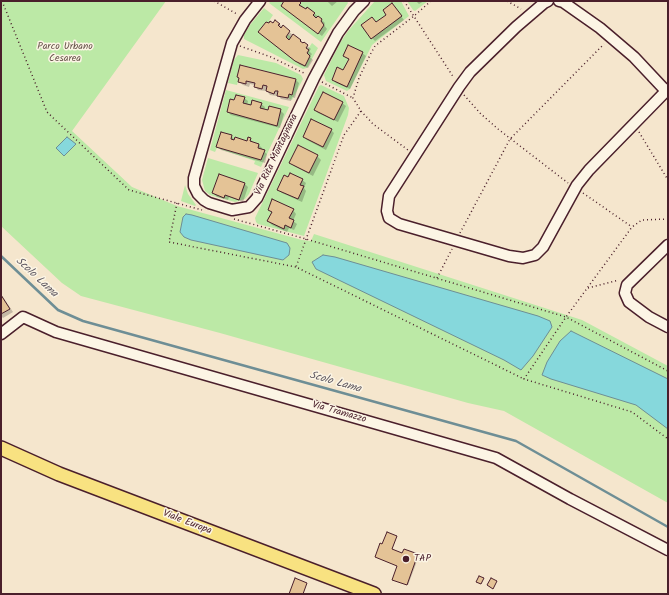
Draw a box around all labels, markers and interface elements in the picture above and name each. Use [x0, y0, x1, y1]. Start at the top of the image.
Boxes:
park label: Parco Urbano Cesarea [37, 41, 93, 64]
street label: Via Rita Montagnana [253, 112, 301, 198]
water label: Scolo Lama [12, 255, 60, 301]
water label: Scolo Lama [308, 369, 362, 397]
street label: Via Tramazzo [311, 400, 367, 426]
street label: Viale Europa [161, 508, 213, 538]
place label: TAP [414, 553, 431, 565]
marker: TAP [401, 554, 411, 564]

